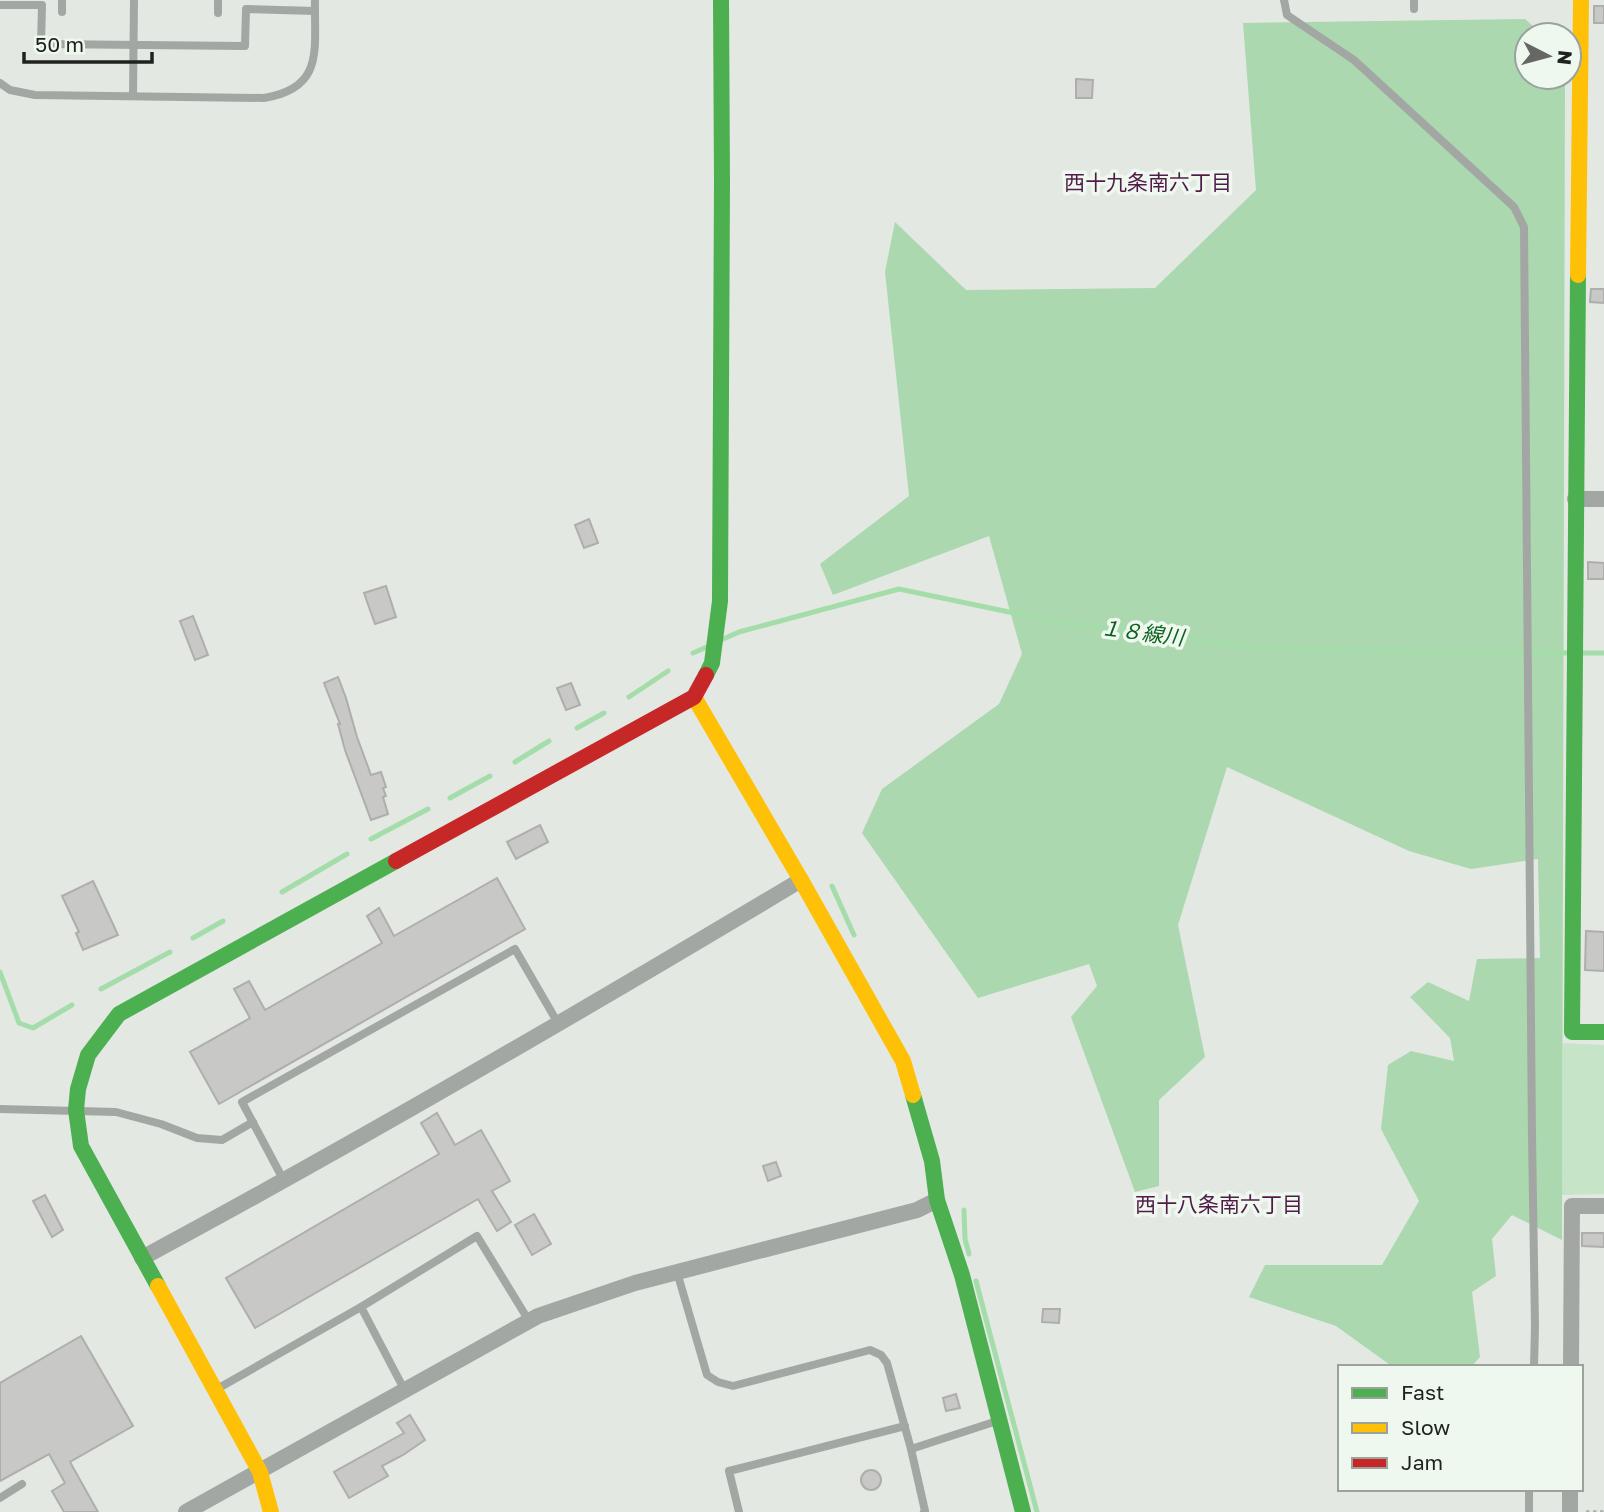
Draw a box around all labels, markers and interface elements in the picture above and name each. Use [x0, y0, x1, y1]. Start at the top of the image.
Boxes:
scale bar [24, 21, 152, 65]
north arrow [1513, 21, 1583, 91]
text: 50 m [35, 31, 84, 57]
text: N [1553, 49, 1578, 66]
district label: 西十九条南六丁目 [1064, 169, 1232, 195]
water label: １８線川 [1099, 614, 1187, 650]
district label: 西十八条南六丁目 [1135, 1191, 1303, 1217]
legend [1338, 1365, 1583, 1491]
text: Fast [1401, 1379, 1444, 1405]
text: Slow [1401, 1414, 1450, 1440]
text: Jam [1401, 1449, 1443, 1475]

